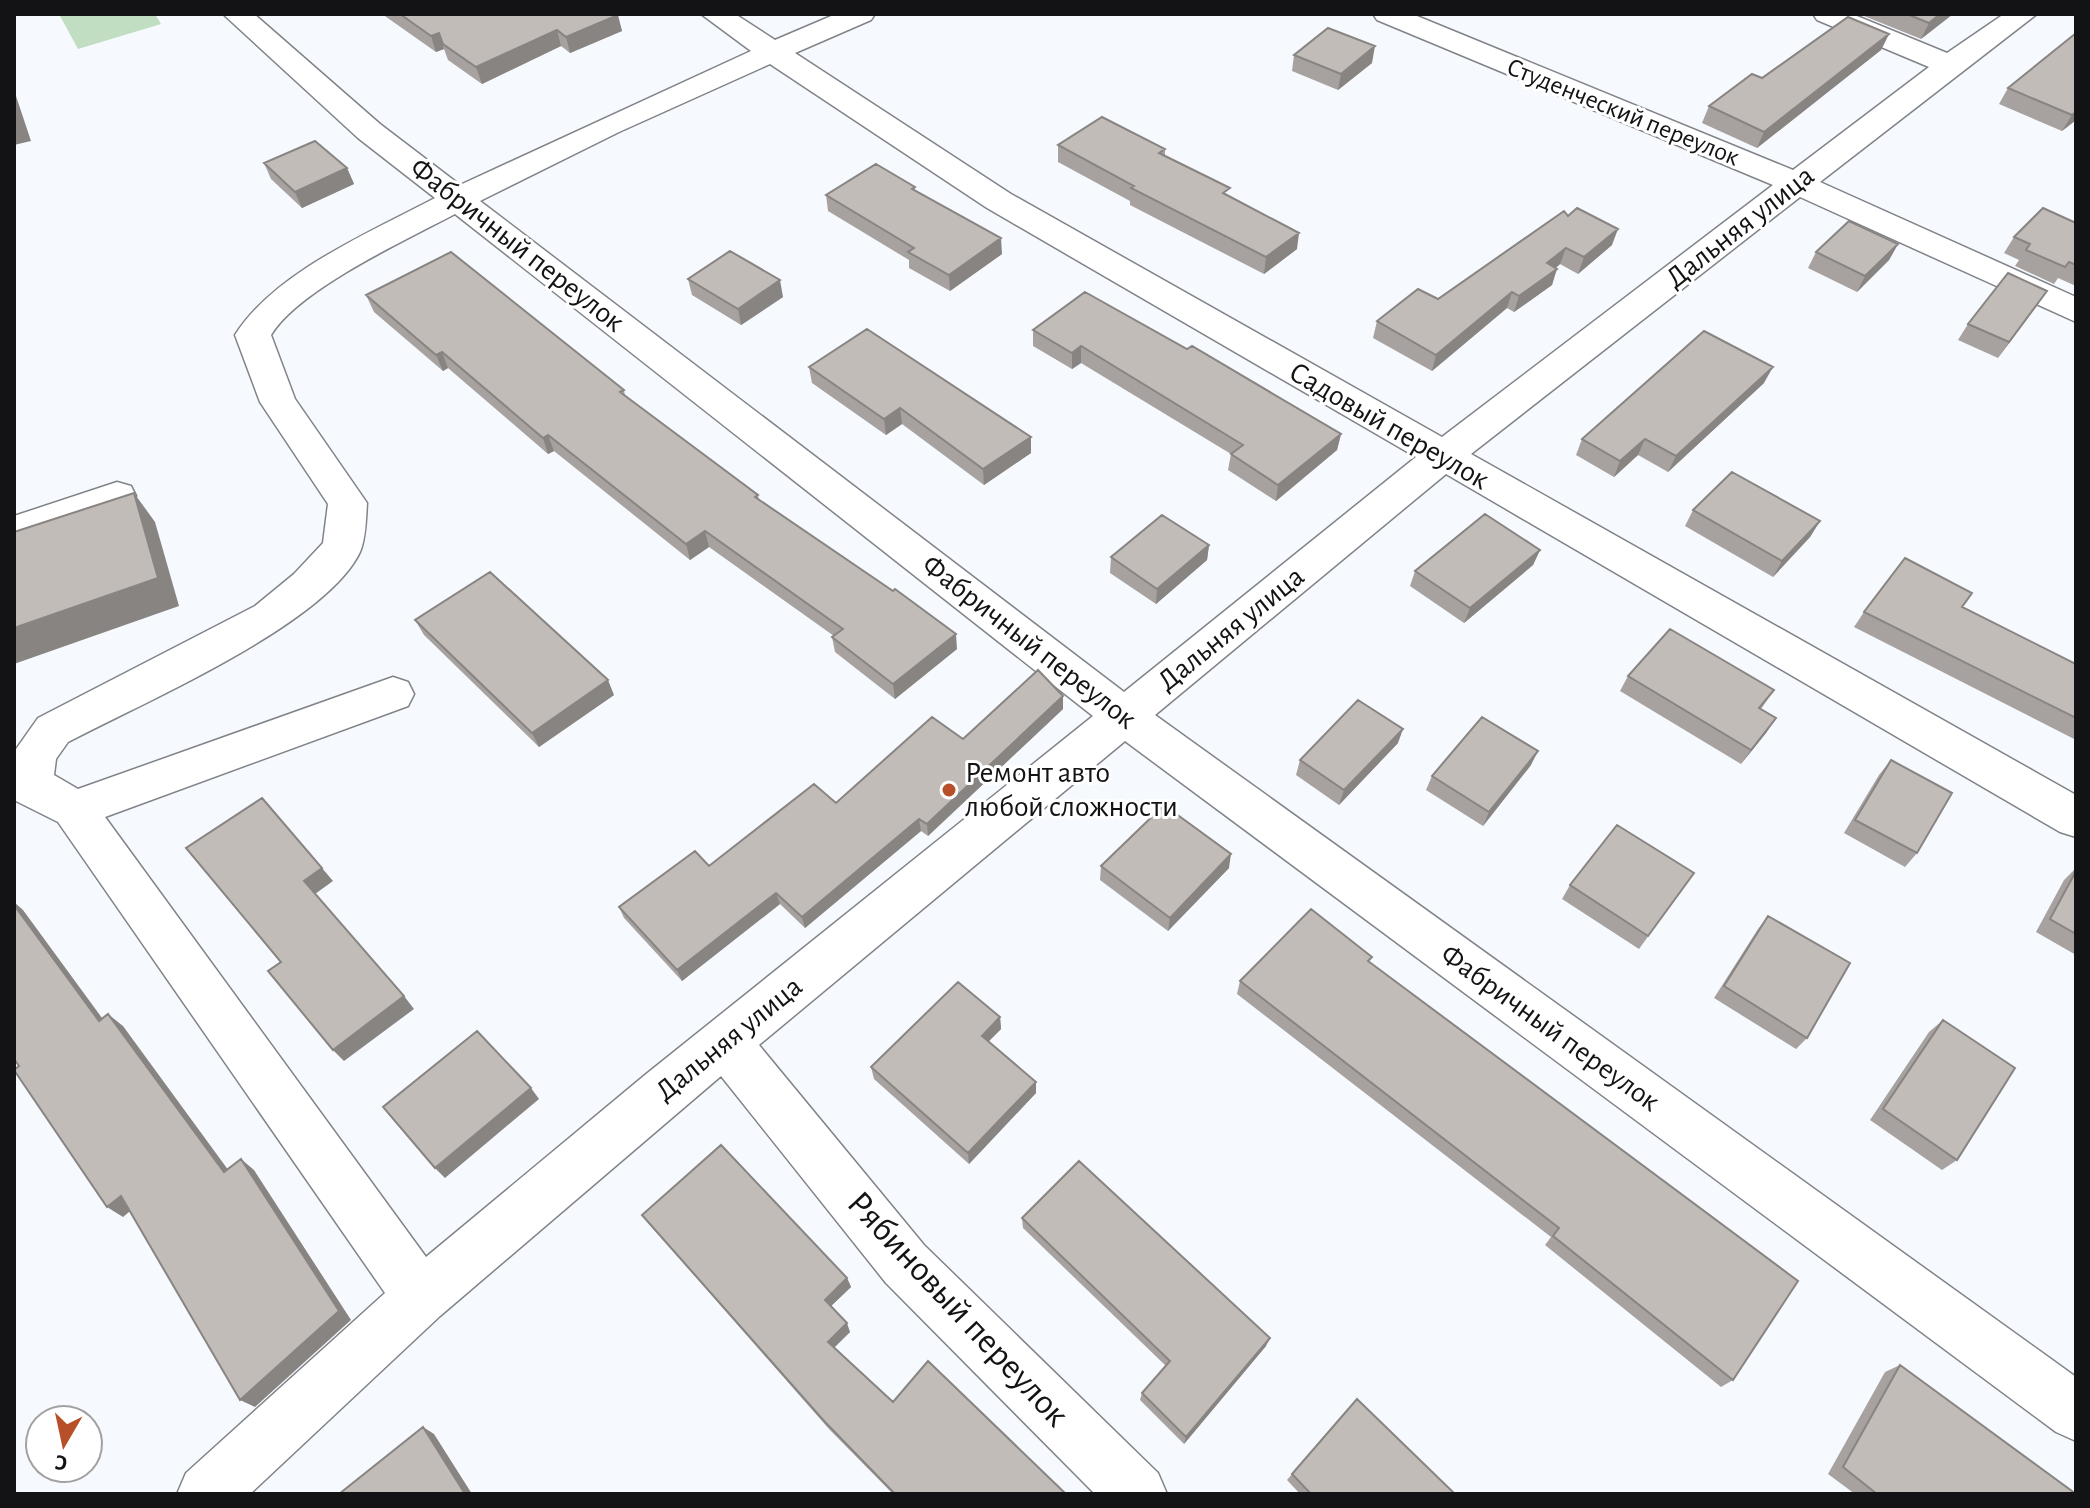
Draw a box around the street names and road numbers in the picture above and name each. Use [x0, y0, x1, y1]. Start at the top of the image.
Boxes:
street label: Студенческий переулок [1503, 53, 1743, 171]
street label: Фабричный переулок [404, 152, 630, 338]
street label: Дальняя улица [1660, 160, 1820, 294]
street label: Садовый переулок [1284, 357, 1494, 495]
street label: Фабричный переулок [916, 549, 1142, 735]
street label: Дальняя улица [1152, 561, 1310, 697]
street label: Фабричный переулок [1435, 939, 1665, 1117]
street label: Дальняя улица [650, 971, 808, 1107]
street label: Рябиновый переулок [840, 1185, 1076, 1434]

